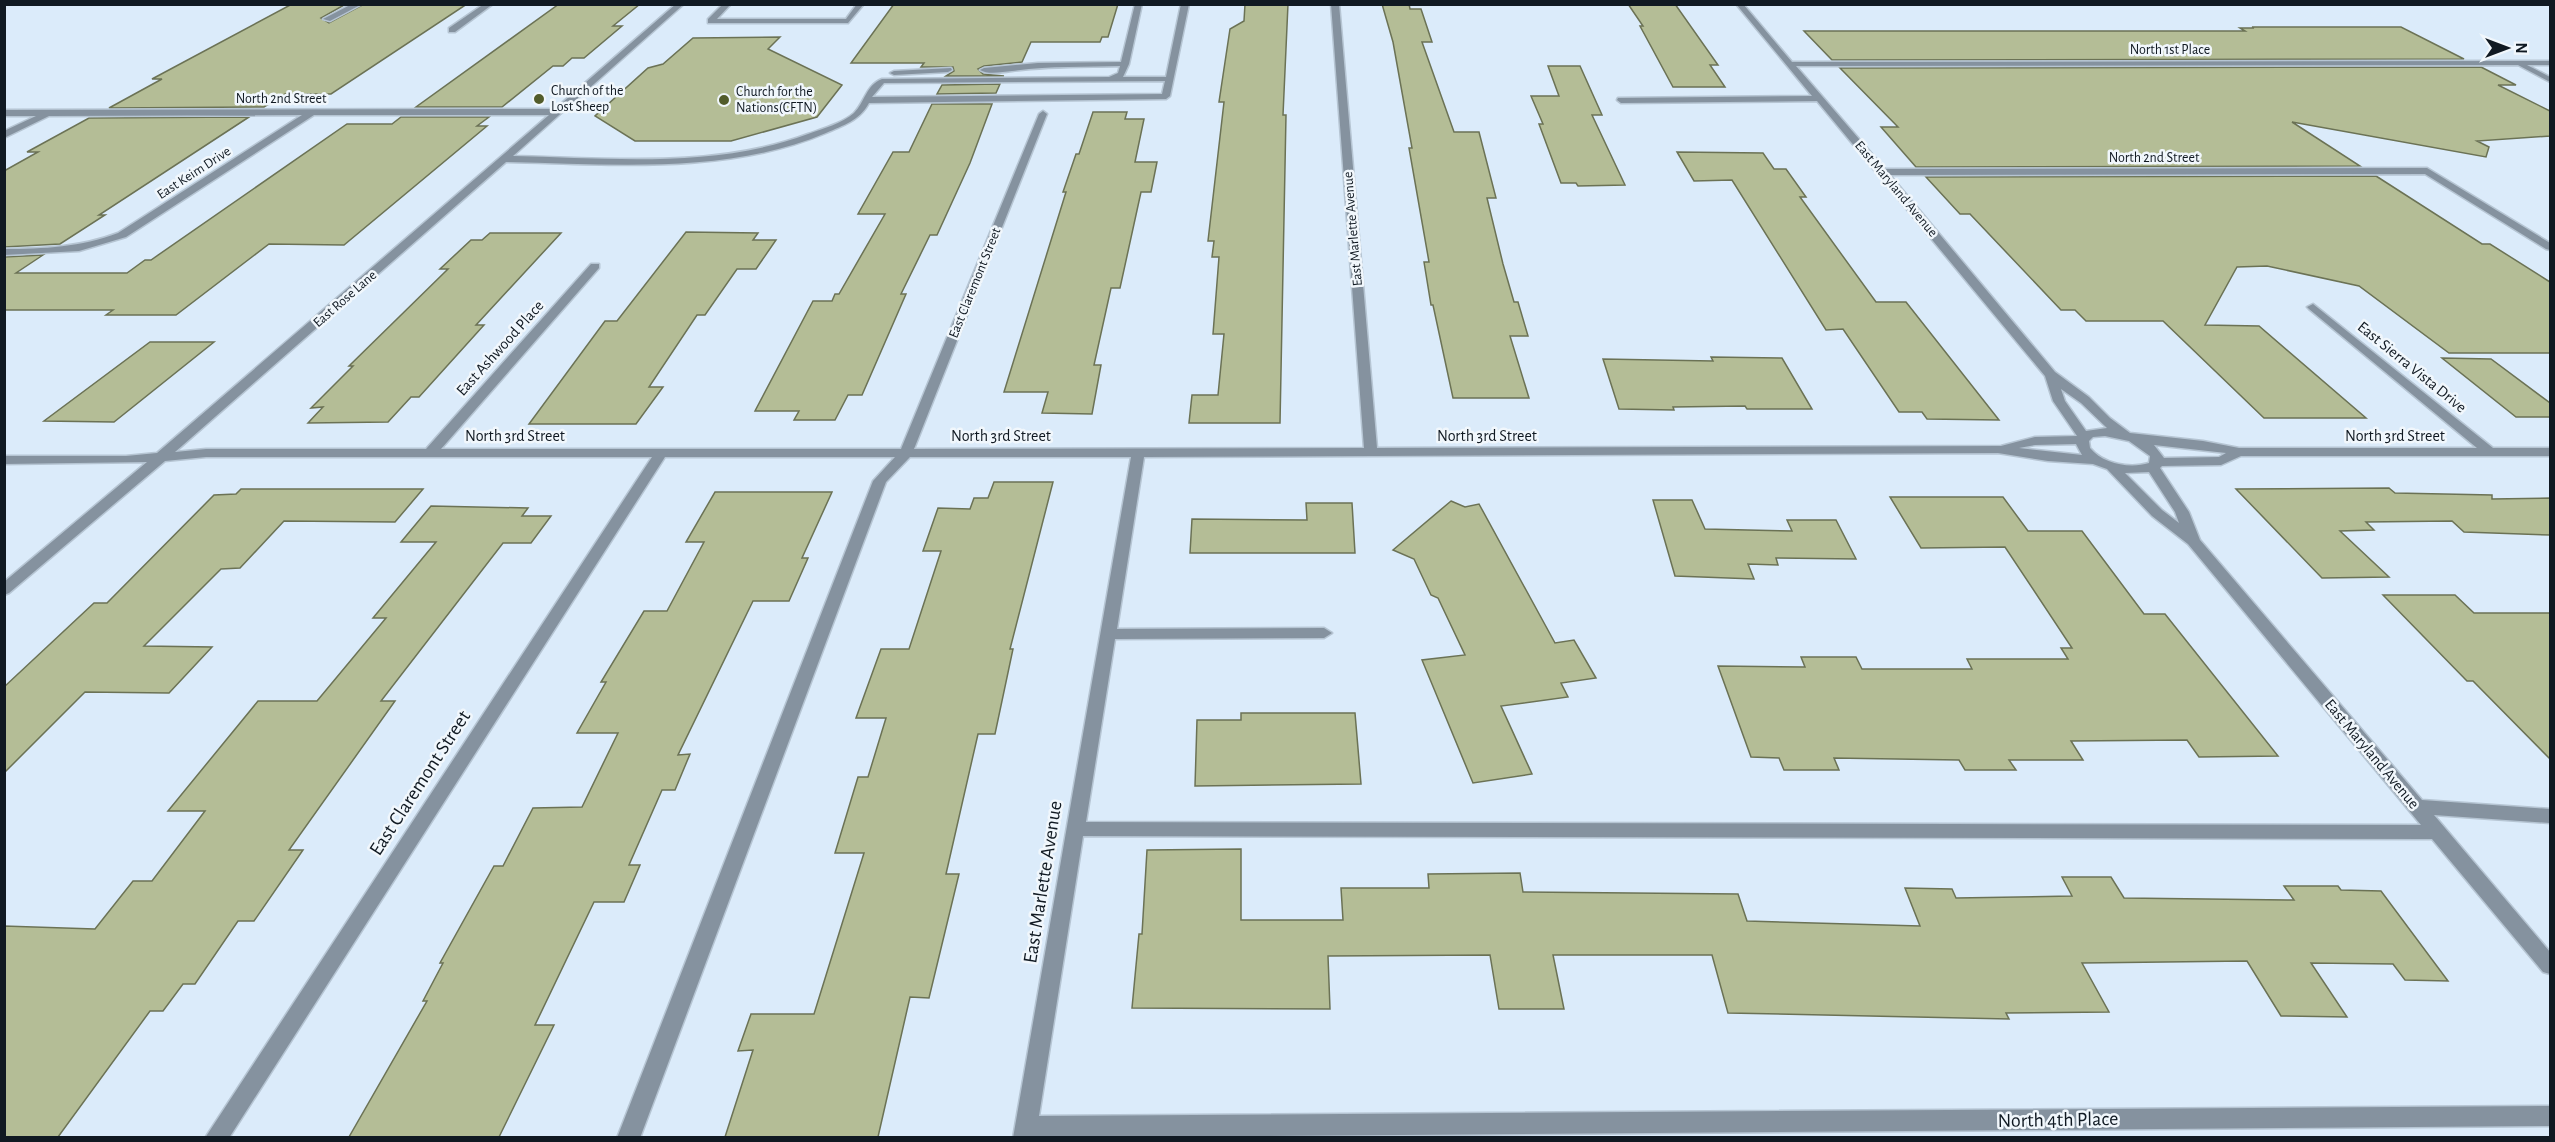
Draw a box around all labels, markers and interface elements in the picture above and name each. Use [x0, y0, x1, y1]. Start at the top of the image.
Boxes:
north arrow [2477, 18, 2537, 78]
text: N [2513, 42, 2529, 54]
street label: North 1st Place [2130, 43, 2210, 57]
place label: Church of the Lost Sheep [551, 84, 623, 114]
place label: Church for the Nations(CFTN) [736, 85, 817, 115]
street label: North 2nd Street [236, 92, 327, 106]
marker: Church of the Lost Sheep [532, 92, 546, 106]
marker: Church for the Nations(CFTN) [717, 93, 731, 107]
street label: East Maryland Avenue [1852, 138, 1940, 240]
street label: East Keim Drive [155, 144, 233, 202]
street label: North 2nd Street [2109, 151, 2200, 165]
street label: East Marlette Avenue [1341, 171, 1365, 287]
street label: East Claremont Street [946, 225, 1004, 340]
street label: East Rose Lane [311, 268, 379, 330]
street label: East Ashwood Place [453, 297, 547, 399]
street label: East Sierra Vista Drive [2355, 318, 2469, 416]
street label: North 3rd Street [465, 428, 565, 444]
street label: North 3rd Street [951, 428, 1051, 444]
street label: North 3rd Street [1437, 428, 1537, 444]
street label: North 3rd Street [2345, 428, 2445, 444]
street label: East Maryland Avenue [2321, 696, 2422, 812]
street label: East Claremont Street [366, 706, 475, 859]
street label: East Marlette Avenue [1020, 799, 1066, 965]
street label: North 4th Place [1998, 1109, 2118, 1131]

